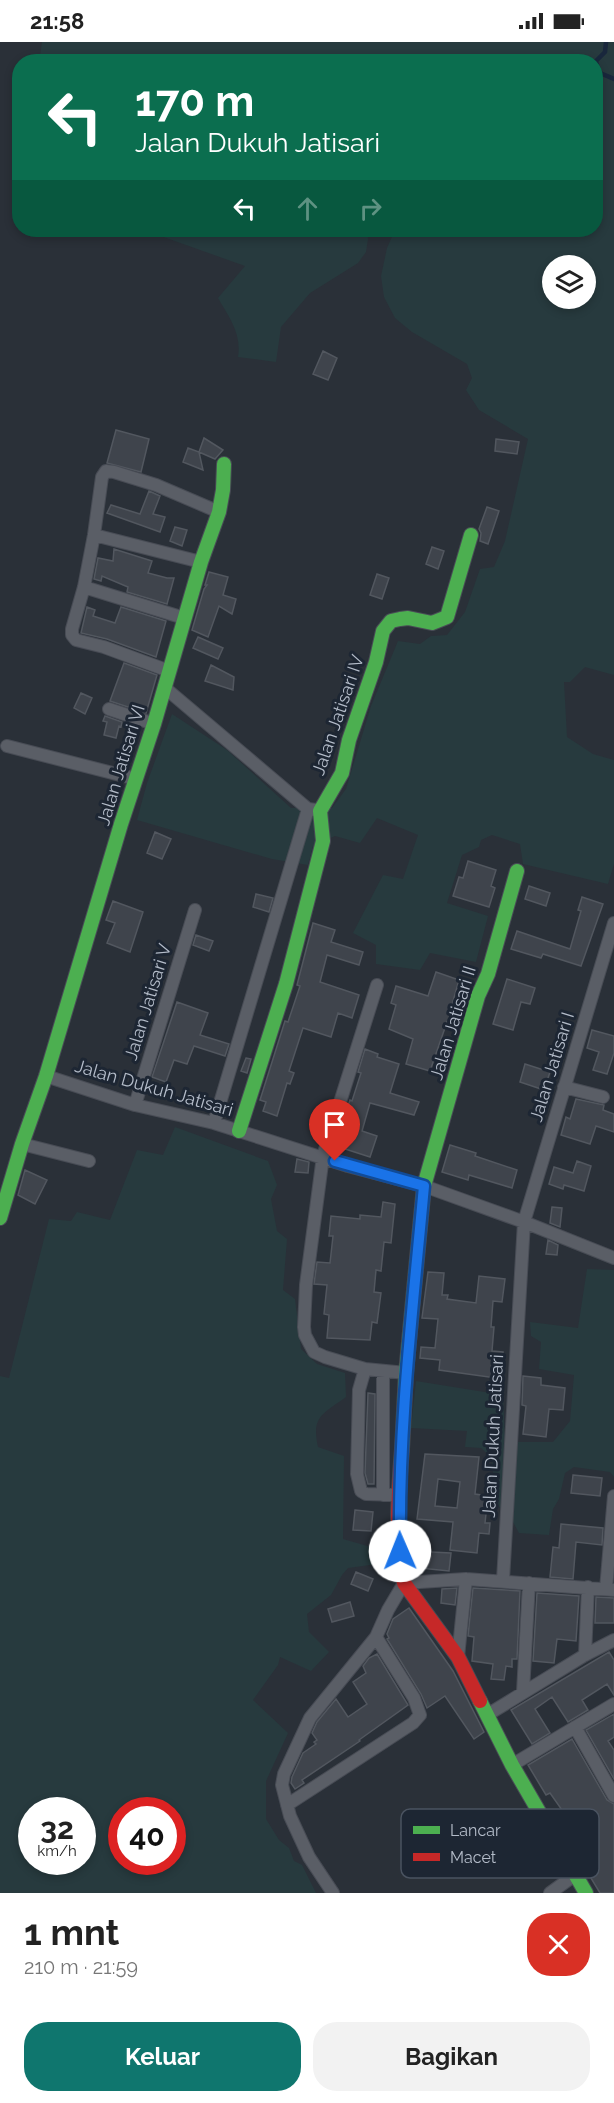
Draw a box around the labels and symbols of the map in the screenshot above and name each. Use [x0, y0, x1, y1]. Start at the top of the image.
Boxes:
street label: Jalan Jatisari IV [307, 652, 368, 778]
street label: Jalan Jatisari VI [92, 702, 149, 828]
street label: Jalan Jatisari V [120, 941, 175, 1063]
street label: Jalan Jatisari II [425, 963, 480, 1082]
street label: Jalan Jatisari I [525, 1009, 578, 1124]
street label: Jalan Dukuh Jatisari [73, 1055, 236, 1120]
pin [309, 1099, 360, 1161]
street label: Jalan Dukuh Jatisari [478, 1354, 507, 1518]
position arrow [368, 1519, 432, 1583]
speed limit sign: 40 [108, 1797, 186, 1875]
legend [401, 1809, 599, 1878]
text: Lancar [450, 1821, 501, 1840]
text: Macet [450, 1848, 497, 1867]

